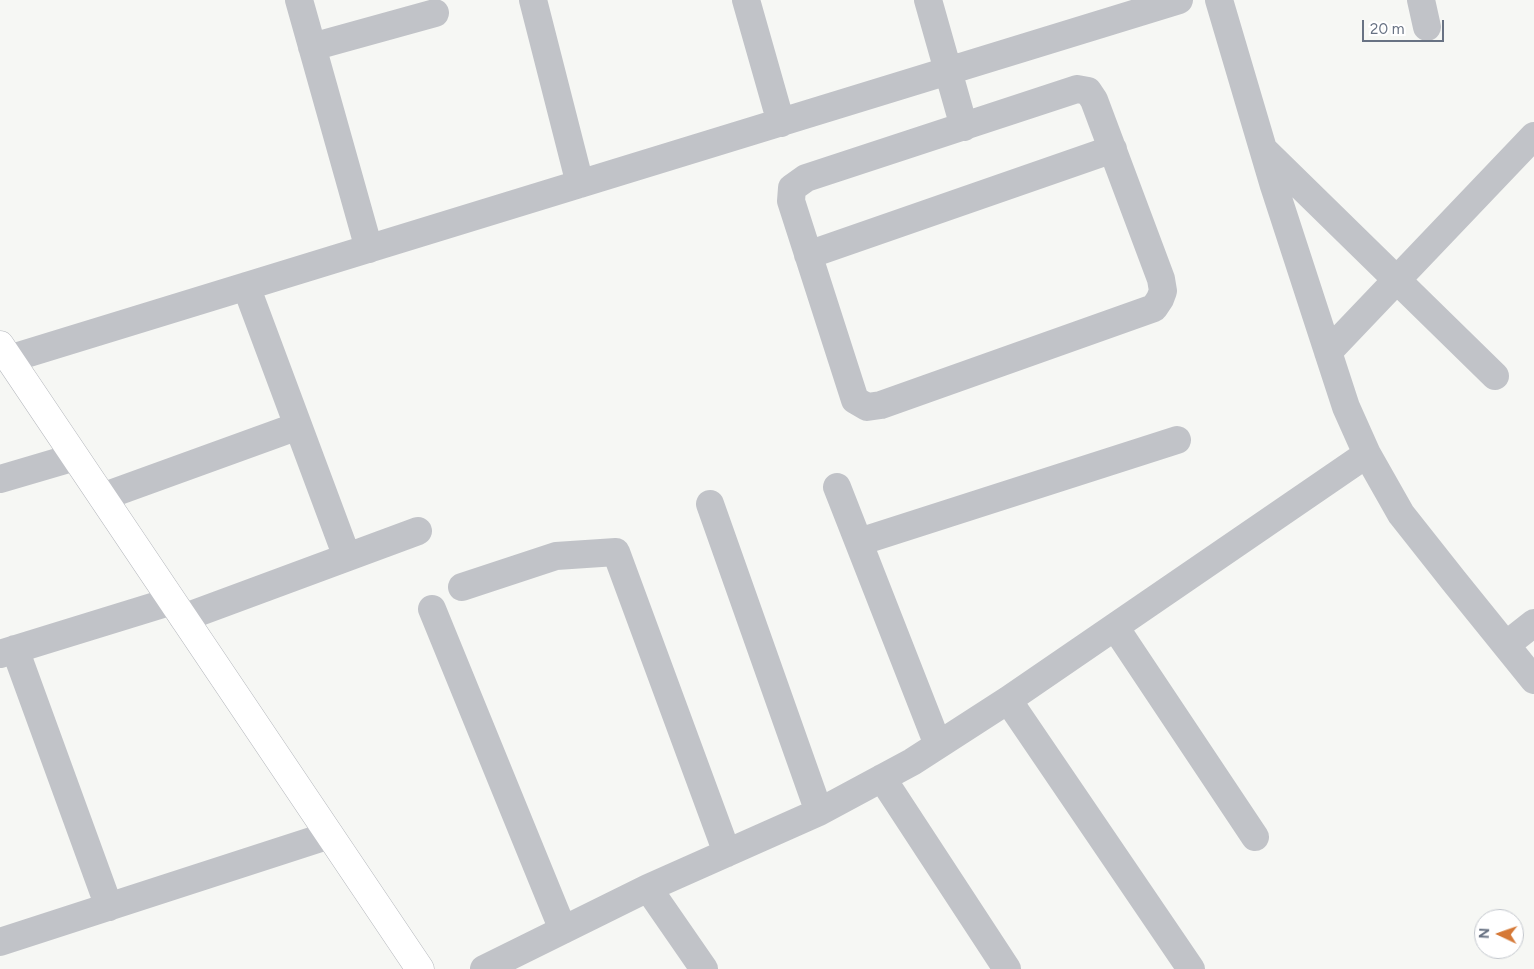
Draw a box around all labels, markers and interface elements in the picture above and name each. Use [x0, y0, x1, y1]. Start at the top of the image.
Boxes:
scale bar [1364, 10, 1446, 42]
text: 20 m [1370, 20, 1404, 38]
north arrow [1474, 909, 1524, 959]
text: N [1476, 927, 1493, 939]

